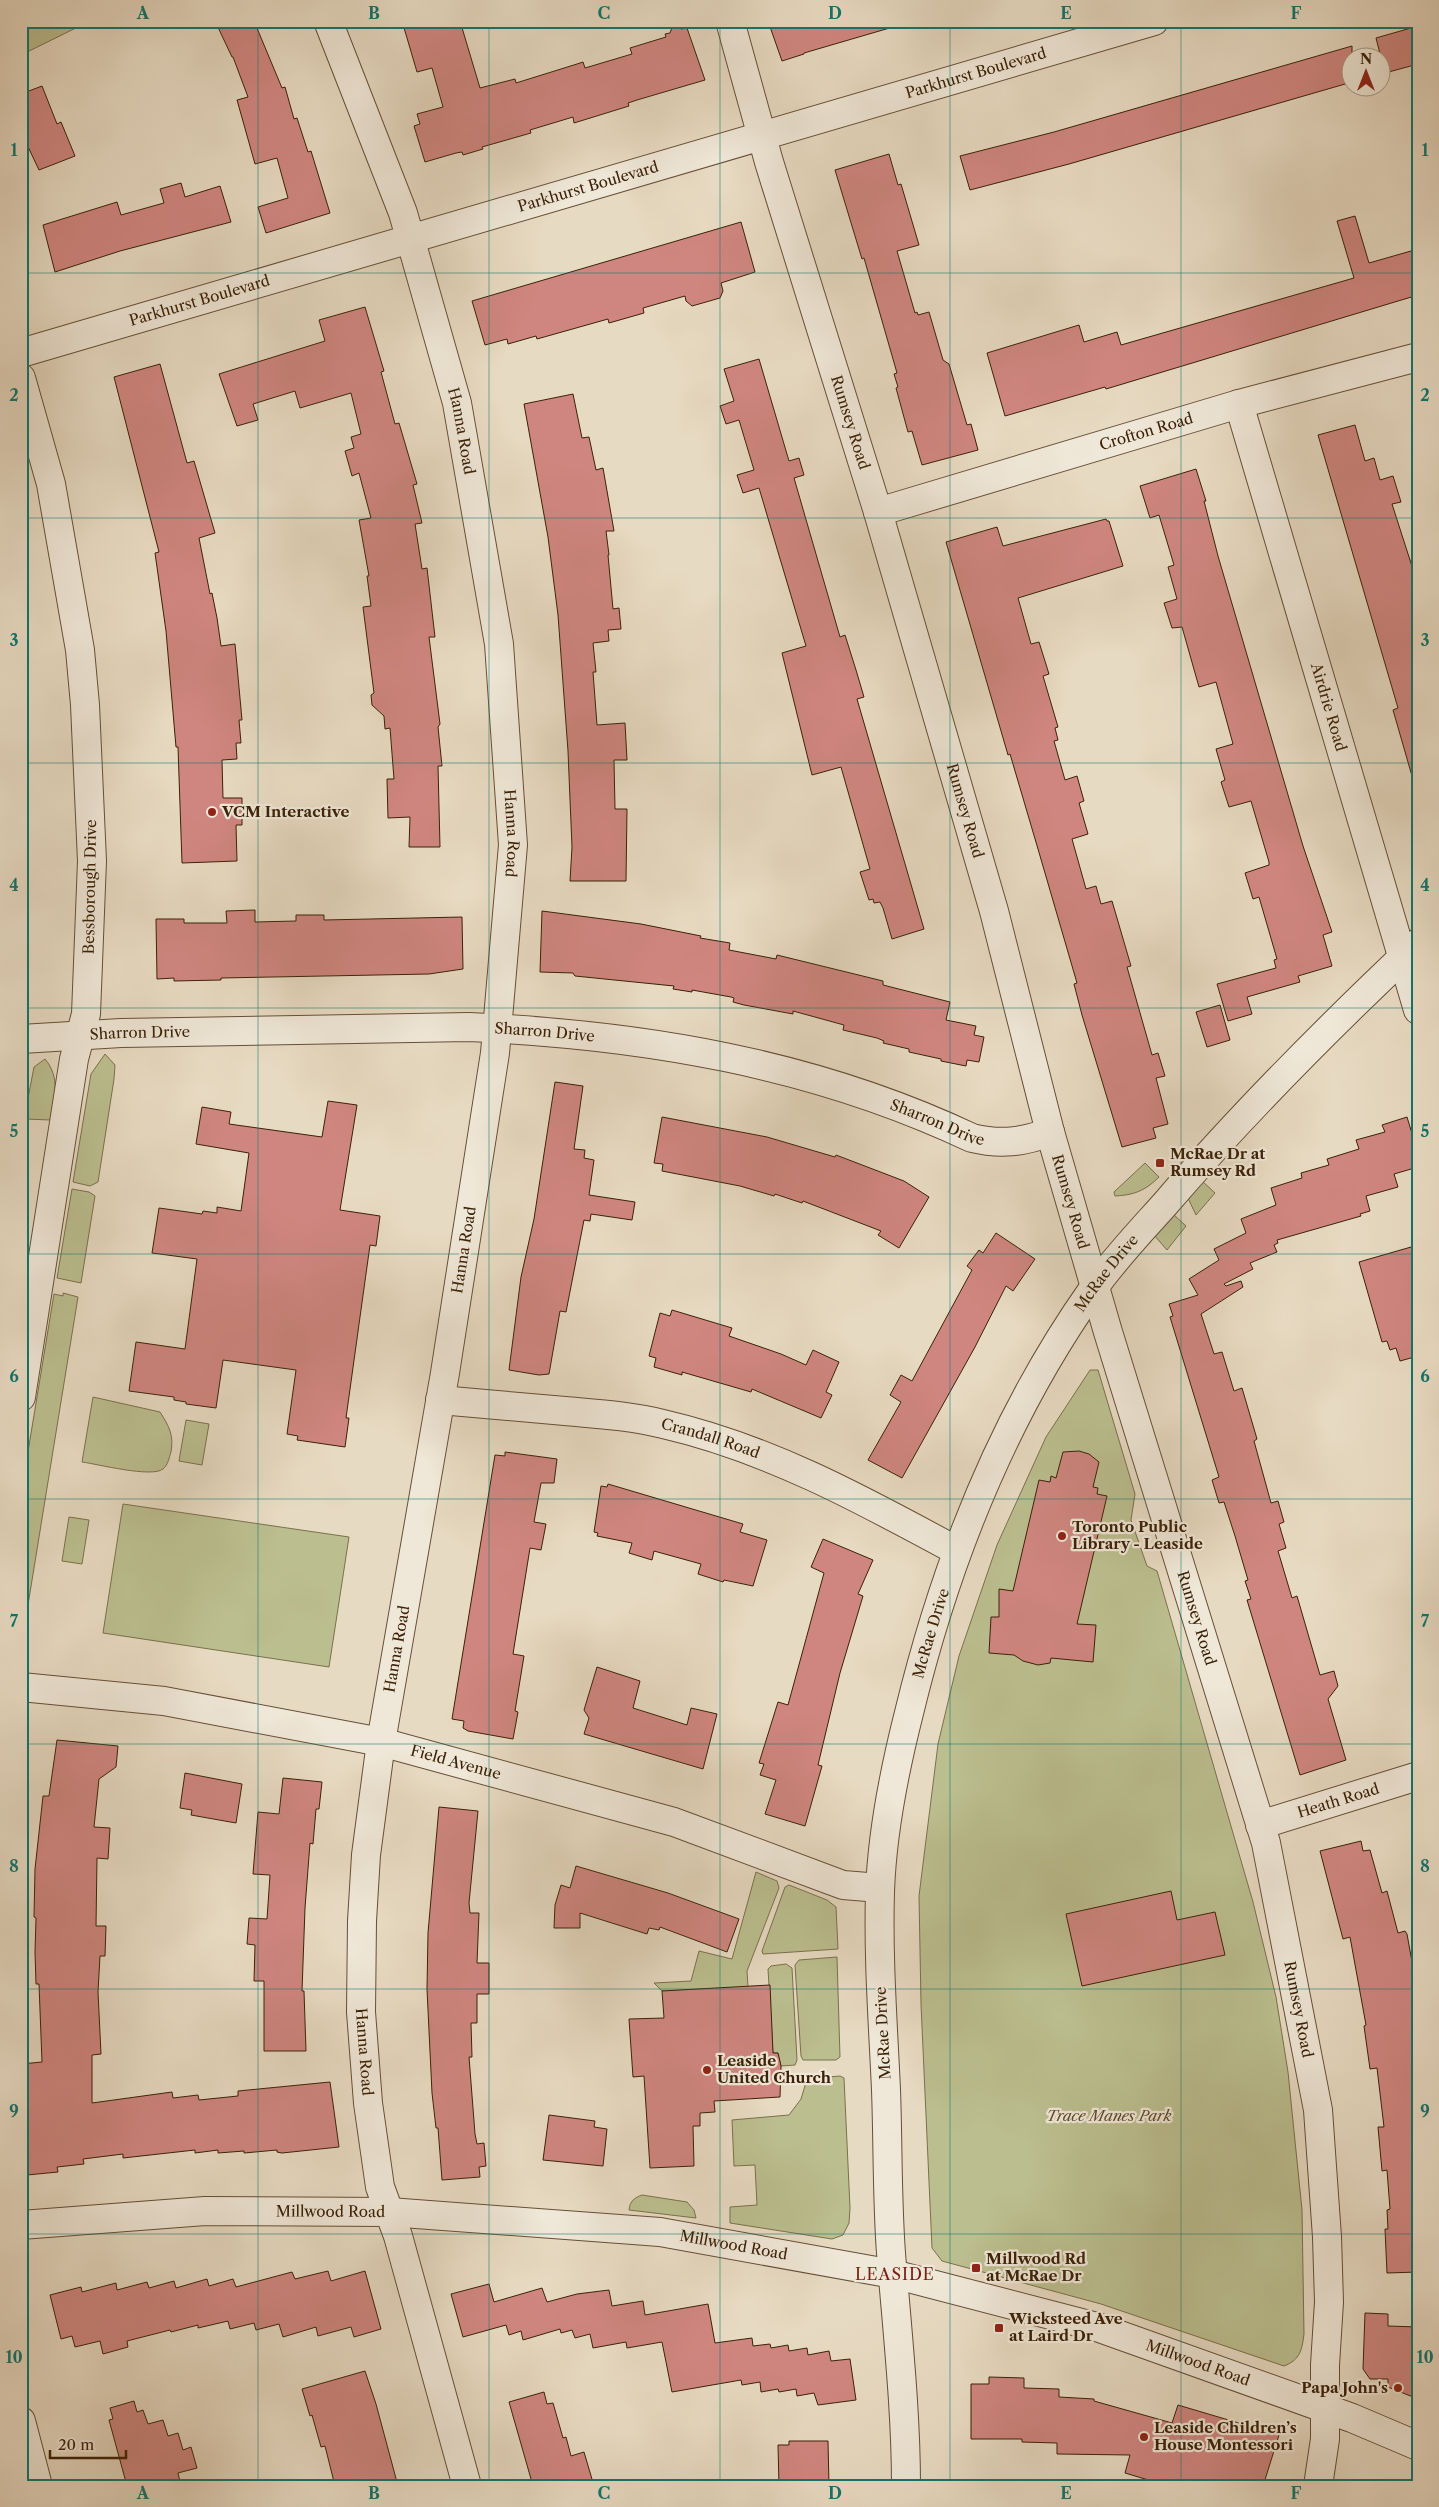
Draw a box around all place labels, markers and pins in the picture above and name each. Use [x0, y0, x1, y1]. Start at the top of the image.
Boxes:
place label: VCM Interactive [221, 802, 350, 821]
marker: VCM Interactive [206, 806, 218, 818]
place label: McRae Dr at Rumsey Rd [1170, 1144, 1265, 1180]
marker: McRae Dr at Rumsey Rd [1154, 1157, 1166, 1169]
place label: Toronto Public Library - Leaside [1072, 1517, 1203, 1553]
marker: Toronto Public Library - Leaside [1056, 1530, 1068, 1542]
place label: Leaside United Church [717, 2051, 832, 2087]
marker: Leaside United Church [701, 2064, 713, 2076]
place label: Millwood Rd at McRae Dr [986, 2249, 1086, 2285]
marker: Millwood Rd at McRae Dr [970, 2262, 982, 2274]
place label: Wicksteed Ave at Laird Dr [1008, 2309, 1123, 2345]
marker: Wicksteed Ave at Laird Dr [993, 2322, 1005, 2334]
place label: Papa John's [1301, 2378, 1388, 2397]
marker: Papa John's [1392, 2382, 1404, 2394]
place label: Leaside Children’s House Montessori [1154, 2418, 1297, 2454]
marker: Leaside Children’s House Montessori [1138, 2431, 1150, 2443]

